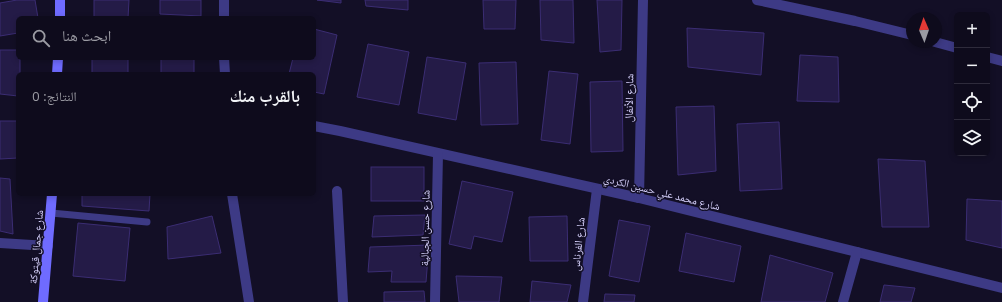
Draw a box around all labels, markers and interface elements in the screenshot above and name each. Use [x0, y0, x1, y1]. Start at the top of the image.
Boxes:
north arrow [906, 12, 942, 48]
map controls [954, 12, 990, 156]
button: + [954, 12, 990, 48]
search box [16, 16, 316, 60]
text: ابحث هنا [62, 26, 111, 45]
icon: search [30, 27, 52, 49]
button: − [954, 48, 990, 84]
street label: شارع الأنفال [622, 74, 636, 122]
button: locate [954, 84, 990, 120]
text: بالقرب منك [230, 85, 300, 107]
text: النتائج: 0 [32, 88, 77, 105]
button: layers [954, 120, 990, 156]
street label: شارع محمد علي حسين الكردي [602, 171, 722, 215]
street label: شارع حسن الجبالية [417, 190, 433, 266]
street label: شارع جمال قيتوكة [26, 209, 46, 285]
street label: شارع الفرناس [568, 216, 588, 272]

